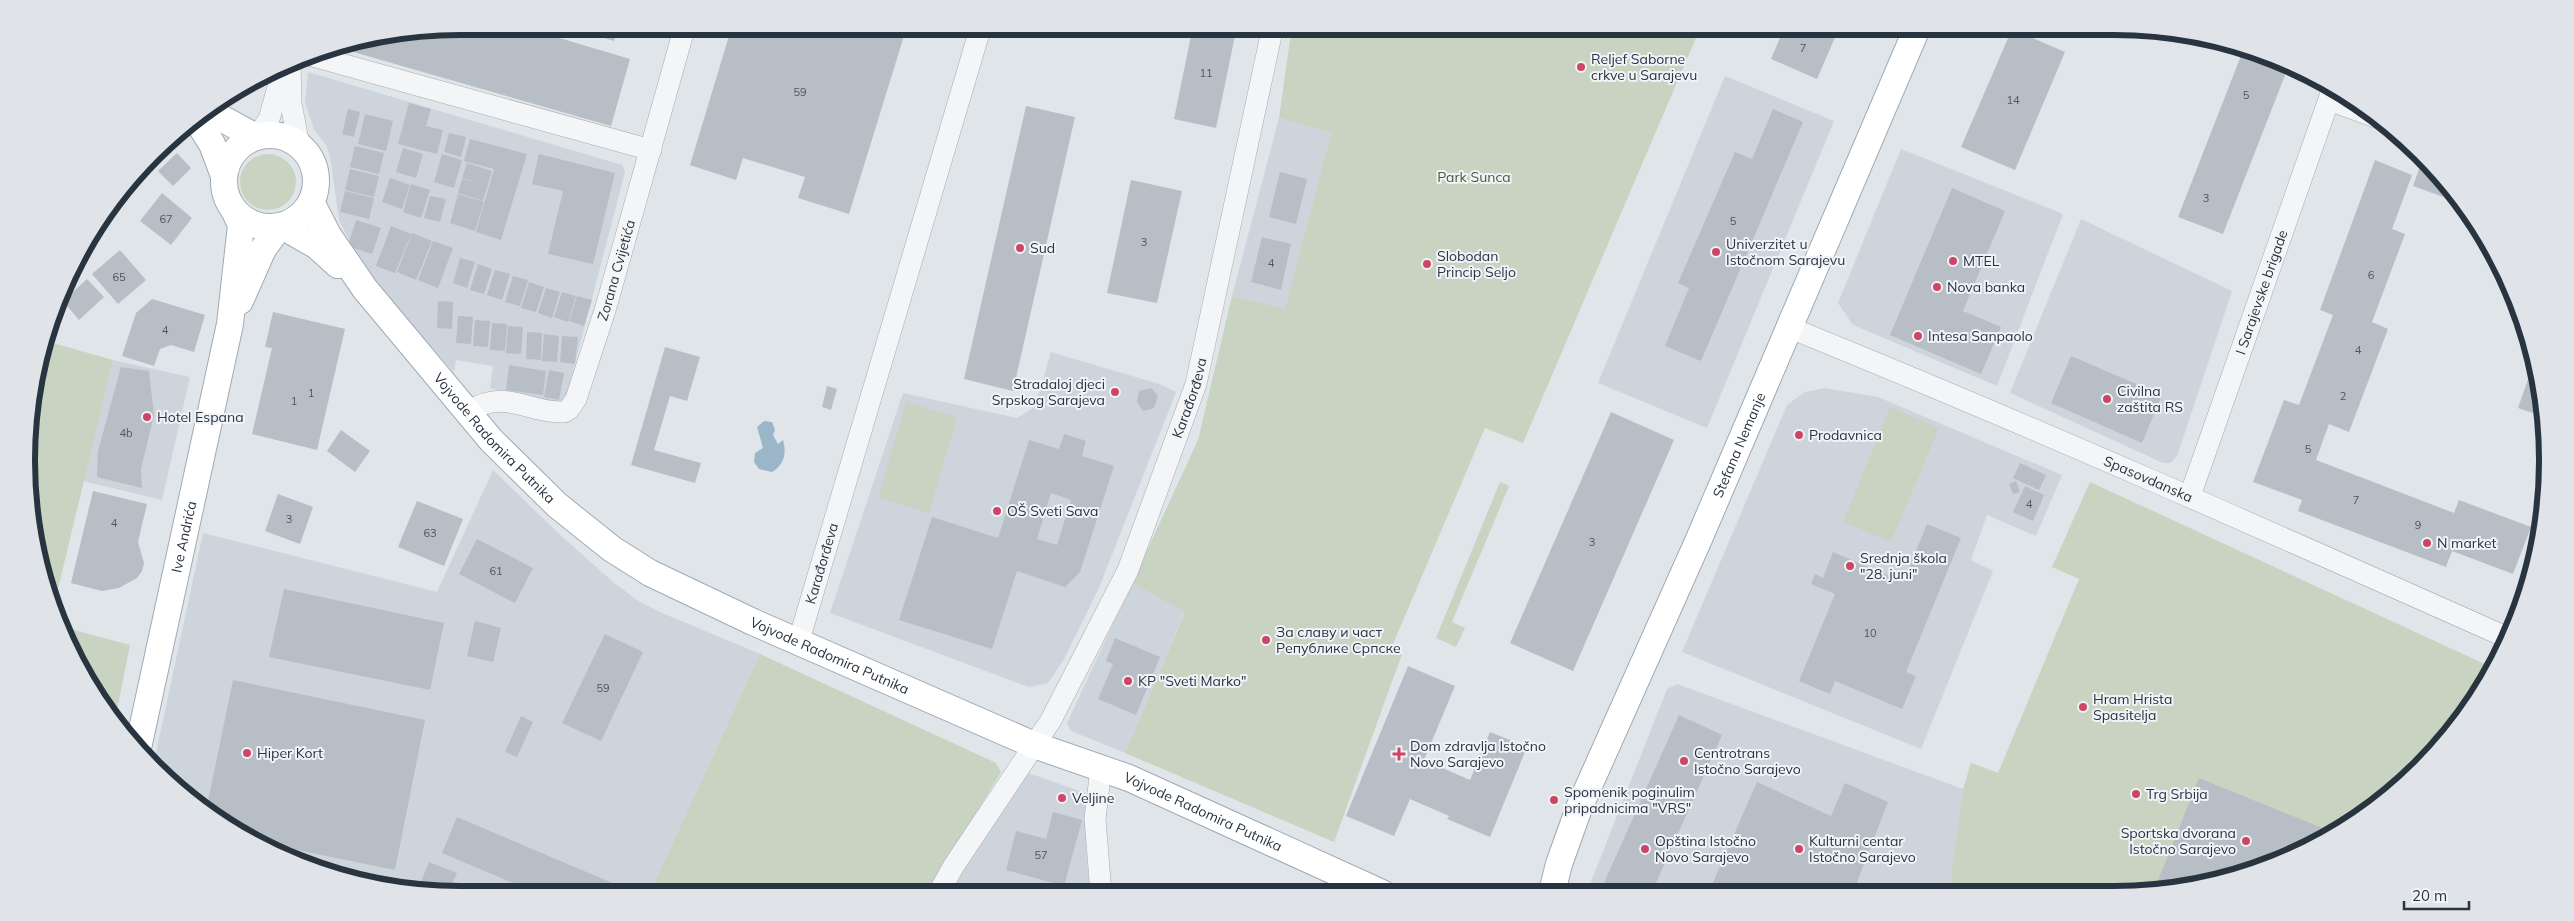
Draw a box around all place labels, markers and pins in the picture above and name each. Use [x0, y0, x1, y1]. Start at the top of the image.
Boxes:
place label: Reljef Saborne crkve u Sarajevu [1591, 50, 1697, 84]
marker: Reljef Saborne crkve u Sarajevu [1575, 61, 1587, 73]
place label: Univerzitet u Istočnom Sarajevu [1726, 235, 1845, 269]
place label: Sud [1030, 239, 1055, 257]
marker: Sud [1014, 242, 1026, 254]
marker: Univerzitet u Istočnom Sarajevu [1710, 246, 1722, 258]
place label: Slobodan Princip Seljo [1437, 247, 1516, 281]
place label: MTEL [1963, 252, 2000, 270]
marker: MTEL [1947, 255, 1959, 267]
marker: Slobodan Princip Seljo [1421, 258, 1433, 270]
place label: Nova banka [1947, 278, 2025, 296]
marker: Nova banka [1931, 281, 1943, 293]
place label: Intesa Sanpaolo [1928, 327, 2033, 345]
marker: Intesa Sanpaolo [1912, 330, 1924, 342]
place label: Stradaloj djeci Srpskog Sarajeva [992, 375, 1105, 409]
place label: Civilna zaštita RS [2117, 382, 2183, 416]
marker: Stradaloj djeci Srpskog Sarajeva [1109, 386, 1121, 398]
marker: Civilna zaštita RS [2101, 393, 2113, 405]
place label: Hotel Espana [157, 408, 244, 426]
marker: Hotel Espana [141, 411, 153, 423]
place label: Prodavnica [1809, 426, 1882, 444]
marker: Prodavnica [1793, 429, 1805, 441]
place label: OŠ Sveti Sava [1007, 502, 1098, 520]
marker: OŠ Sveti Sava [991, 505, 1003, 517]
place label: N market [2437, 534, 2497, 552]
marker: N market [2421, 537, 2433, 549]
place label: Srednja škola "28. juni" [1860, 549, 1947, 583]
marker: Srednja škola "28. juni" [1844, 560, 1856, 572]
place label: За славу и част Републике Српске [1276, 623, 1401, 657]
marker: За славу и част Републике Српске [1260, 634, 1272, 646]
place label: KP "Sveti Marko" [1138, 672, 1247, 690]
marker: KP "Sveti Marko" [1122, 675, 1134, 687]
place label: Hram Hrista Spasitelja [2093, 690, 2172, 724]
marker: Hram Hrista Spasitelja [2077, 701, 2089, 713]
place label: Dom zdravlja Istočno Novo Sarajevo [1410, 737, 1546, 771]
place label: Hiper Kort [257, 744, 323, 762]
place label: Centrotrans Istočno Sarajevo [1694, 744, 1801, 778]
marker: Hiper Kort [241, 747, 253, 759]
marker: Dom zdravlja Istočno Novo Sarajevo [1392, 747, 1406, 761]
marker: Centrotrans Istočno Sarajevo [1678, 755, 1690, 767]
place label: Spomenik poginulim pripadnicima "VRS" [1564, 783, 1695, 817]
place label: Trg Srbija [2146, 785, 2208, 803]
marker: Trg Srbija [2130, 788, 2142, 800]
place label: Veljine [1072, 789, 1114, 807]
marker: Veljine [1056, 792, 1068, 804]
marker: Spomenik poginulim pripadnicima "VRS" [1548, 794, 1560, 806]
place label: Sportska dvorana Istočno Sarajevo [2121, 824, 2236, 858]
place label: Opština Istočno Novo Sarajevo [1655, 832, 1756, 866]
place label: Kulturni centar Istočno Sarajevo [1809, 832, 1916, 866]
marker: Sportska dvorana Istočno Sarajevo [2240, 835, 2252, 847]
marker: Opština Istočno Novo Sarajevo [1639, 843, 1651, 855]
marker: Kulturni centar Istočno Sarajevo [1793, 843, 1805, 855]

